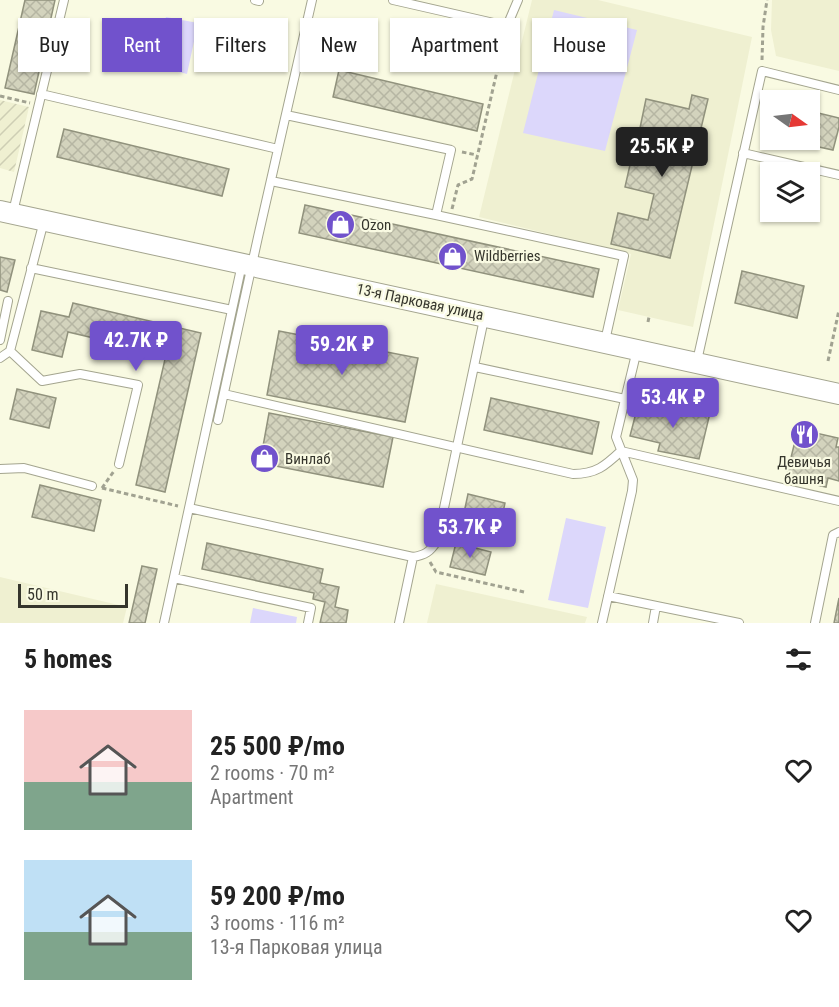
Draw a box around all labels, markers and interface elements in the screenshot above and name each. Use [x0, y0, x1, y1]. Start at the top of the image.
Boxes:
chip: Buy [18, 18, 90, 72]
chip: Rent [102, 18, 182, 72]
chip: Filters [194, 18, 288, 72]
chip: New [300, 18, 378, 72]
chip: Apartment [390, 18, 520, 72]
chip: House [532, 18, 627, 72]
north arrow [760, 90, 820, 150]
map controls [760, 90, 820, 222]
pin: 25.5K ₽ [607, 127, 717, 178]
text: 25.5K ₽ [630, 134, 694, 158]
button: layers [760, 162, 820, 222]
shop icon: Ozon [324, 209, 356, 241]
place label: Ozon [361, 216, 391, 234]
shop icon: Wildberries [437, 240, 469, 272]
place label: Wildberries [474, 247, 541, 265]
street label: 13-я Парковая улица [355, 280, 485, 324]
pin: 42.7K ₽ [81, 321, 191, 372]
pin: 59.2K ₽ [287, 325, 397, 376]
text: 42.7K ₽ [104, 328, 168, 352]
text: 59.2K ₽ [310, 332, 374, 356]
pin: 53.4K ₽ [618, 378, 728, 429]
text: 53.4K ₽ [641, 385, 705, 409]
restaurant icon: Девичья башня [788, 419, 820, 451]
shop icon: Винлаб [248, 443, 280, 475]
place label: Винлаб [285, 450, 331, 468]
place label: Девичья башня [777, 453, 831, 488]
pin: 53.7K ₽ [415, 508, 525, 559]
text: 53.7K ₽ [438, 515, 502, 539]
scale bar [18, 581, 128, 608]
text: 50 m [27, 585, 59, 604]
icon: filters [782, 643, 815, 676]
text: 5 homes [24, 644, 112, 674]
text: 25 500 ₽/mo [210, 731, 345, 761]
icon: home [72, 734, 144, 806]
icon: heart [782, 754, 815, 787]
text: 2 rooms · 70 m² [210, 761, 335, 785]
text: Apartment [210, 785, 294, 809]
text: 59 200 ₽/mo [210, 881, 345, 911]
icon: home [72, 884, 144, 956]
icon: heart [782, 904, 815, 937]
text: 3 rooms · 116 m² [210, 911, 345, 935]
text: 13-я Парковая улица [210, 935, 383, 959]

